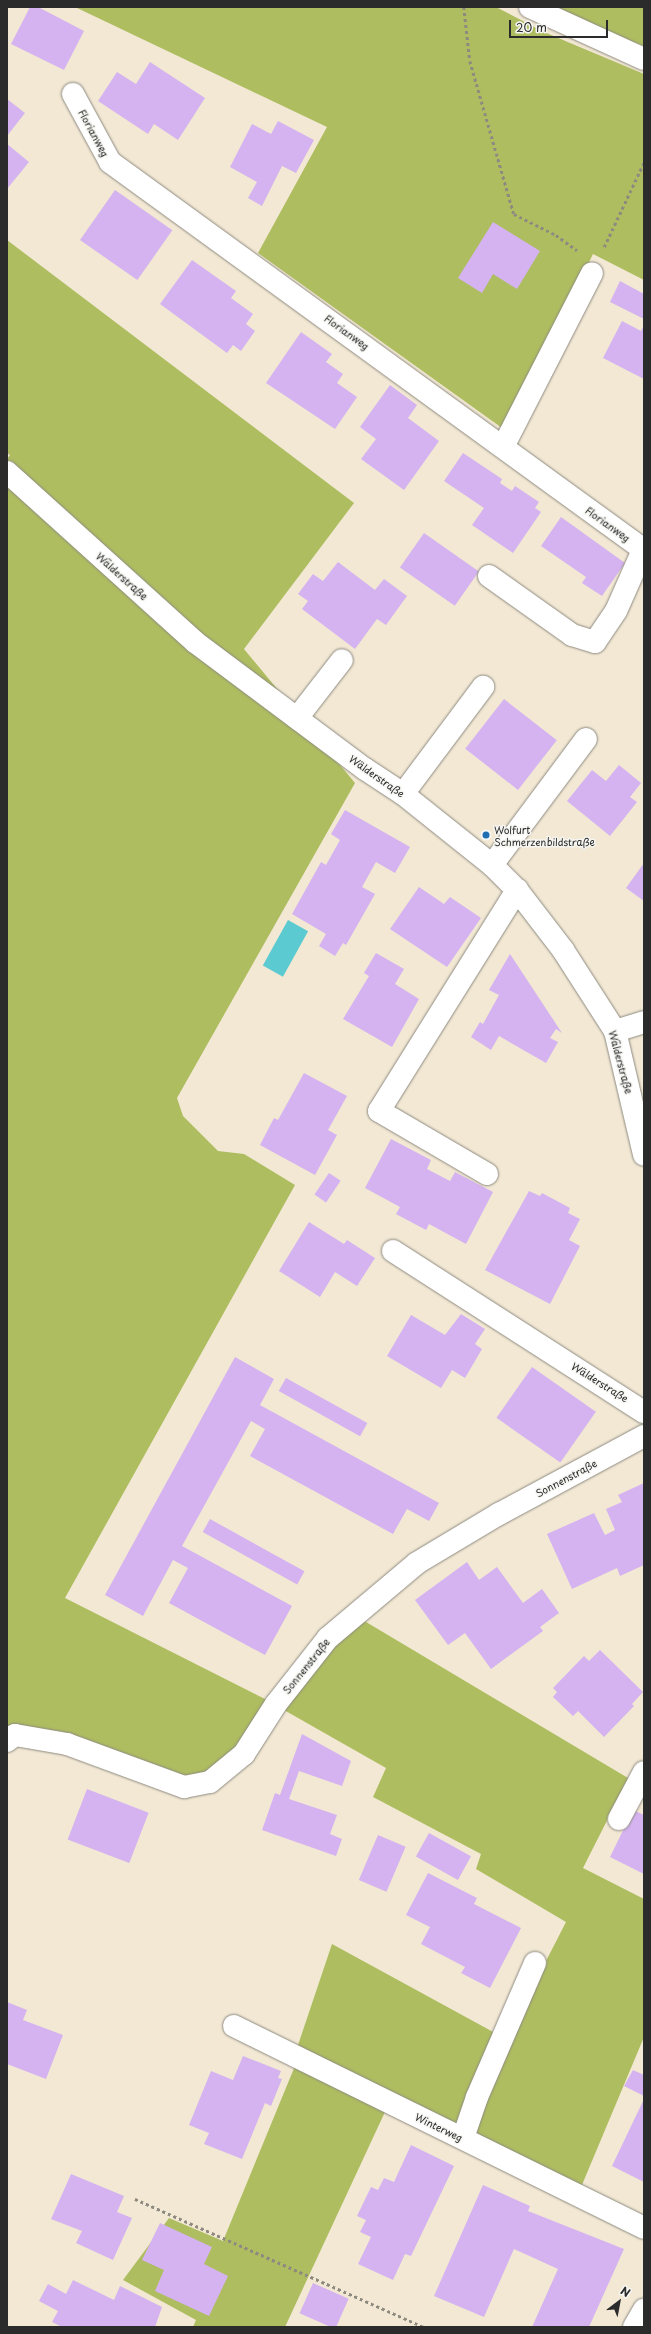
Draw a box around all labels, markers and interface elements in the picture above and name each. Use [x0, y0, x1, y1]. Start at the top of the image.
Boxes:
scale bar [511, 12, 610, 38]
text: 20 m [516, 18, 547, 36]
street label: Florianweg [76, 107, 112, 159]
street label: Florianweg [322, 312, 372, 352]
street label: Florianweg [583, 504, 633, 544]
street label: Wälderstraße [94, 550, 150, 602]
street label: Wälderstraße [347, 752, 407, 800]
place label: Wolfurt Schmerzenbildstraße [494, 823, 595, 846]
marker: Wolfurt Schmerzenbildstraße [481, 830, 491, 840]
street label: Wälderstraße [607, 1029, 635, 1095]
street label: Wälderstraße [569, 1360, 631, 1404]
street label: Sonnenstraße [533, 1457, 599, 1499]
street label: Sonnenstraße [280, 1636, 332, 1696]
street label: Winterweg [413, 2110, 465, 2144]
north arrow [599, 2282, 639, 2322]
text: N [617, 2282, 634, 2301]

